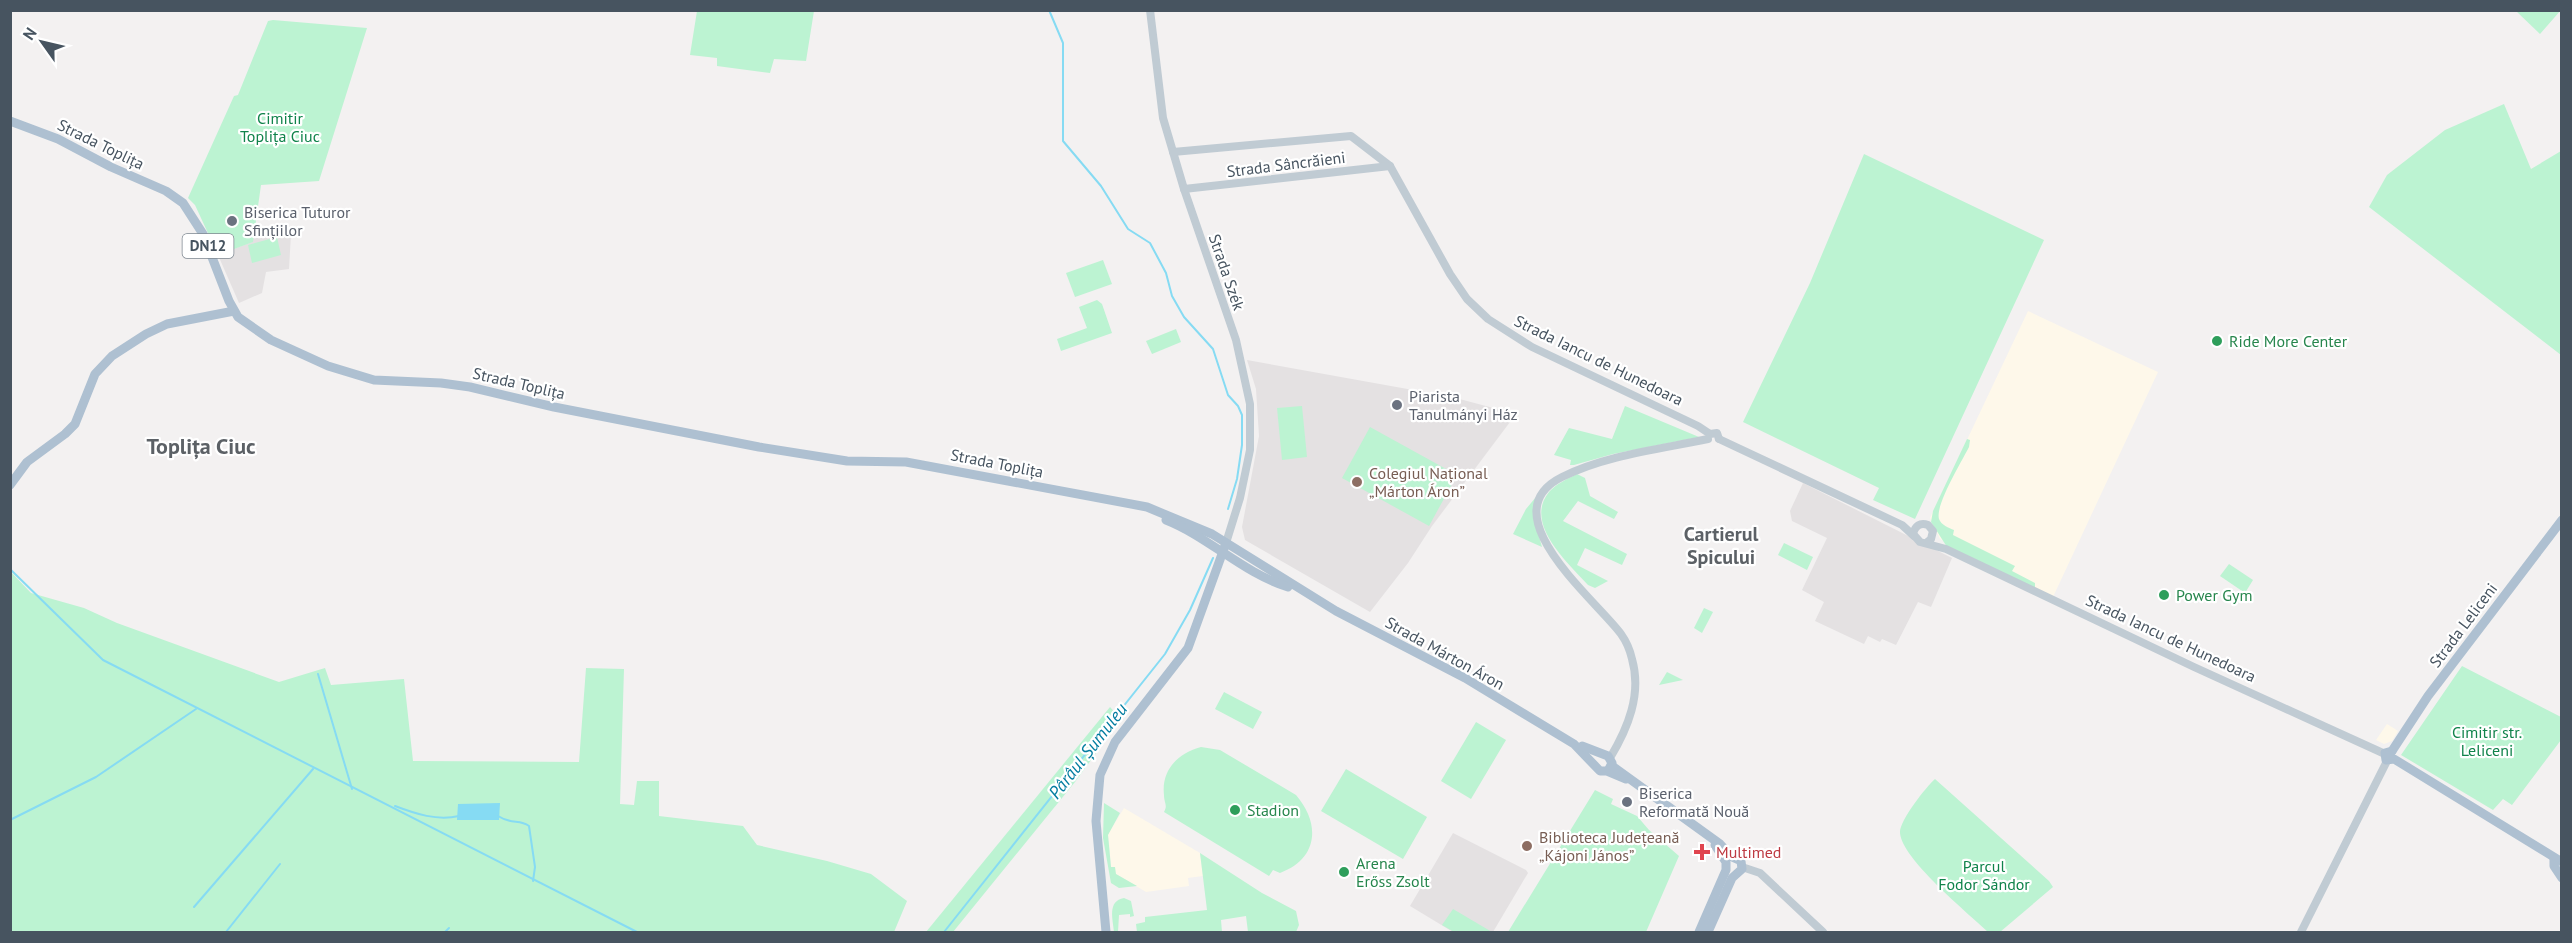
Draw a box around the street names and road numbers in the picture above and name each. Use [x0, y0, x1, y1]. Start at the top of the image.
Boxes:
street label: Strada Toplița [54, 114, 148, 174]
street label: Strada Sâncrăieni [1226, 147, 1346, 181]
street label: Strada Szék [1205, 231, 1249, 313]
road number: DN12 [182, 234, 234, 258]
street label: Strada Iancu de Hunedoara [1511, 310, 1687, 410]
street label: Strada Toplița [471, 363, 567, 403]
street label: Strada Toplița [949, 444, 1045, 482]
street label: Strada Leliceni [2425, 579, 2501, 671]
street label: Strada Iancu de Hunedoara [2083, 590, 2259, 686]
street label: Strada Márton Áron [1382, 612, 1508, 694]

